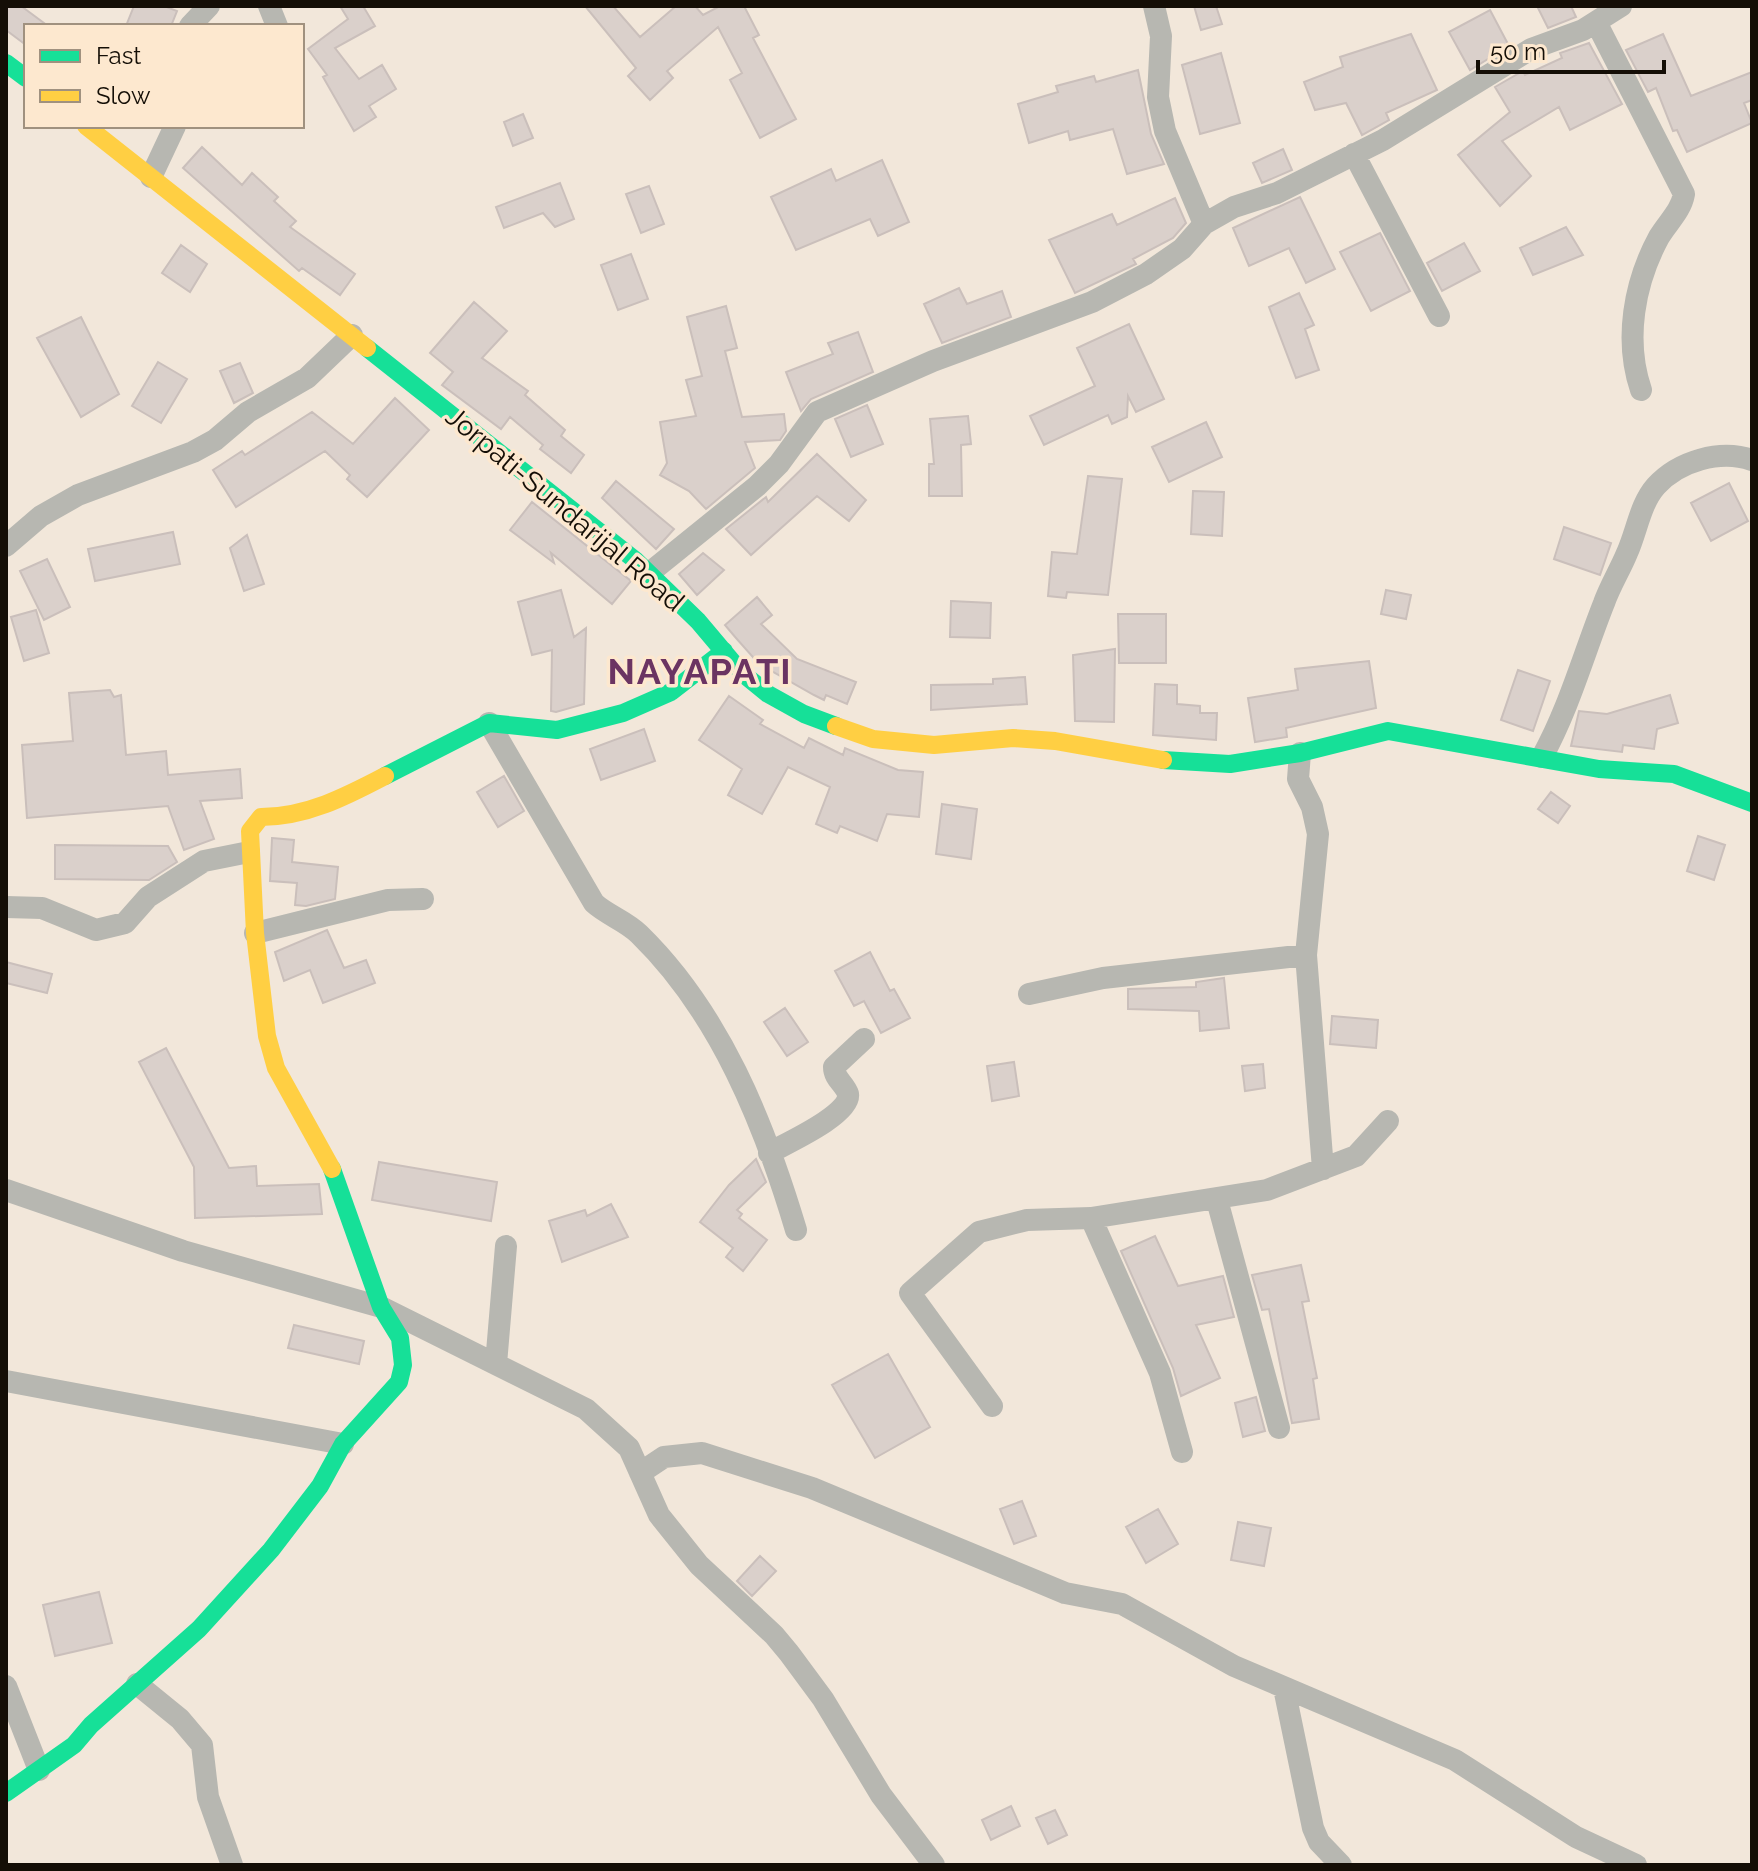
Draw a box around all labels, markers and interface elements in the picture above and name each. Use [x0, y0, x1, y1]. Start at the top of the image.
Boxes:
legend [24, 24, 304, 128]
scale bar [1478, 24, 1664, 74]
text: 50 m [1490, 37, 1546, 66]
text: Fast [96, 41, 141, 70]
text: Slow [96, 81, 151, 110]
street label: Jorpati-Sundarijal Road [439, 400, 691, 618]
district label: NAYAPATI [607, 650, 793, 692]

